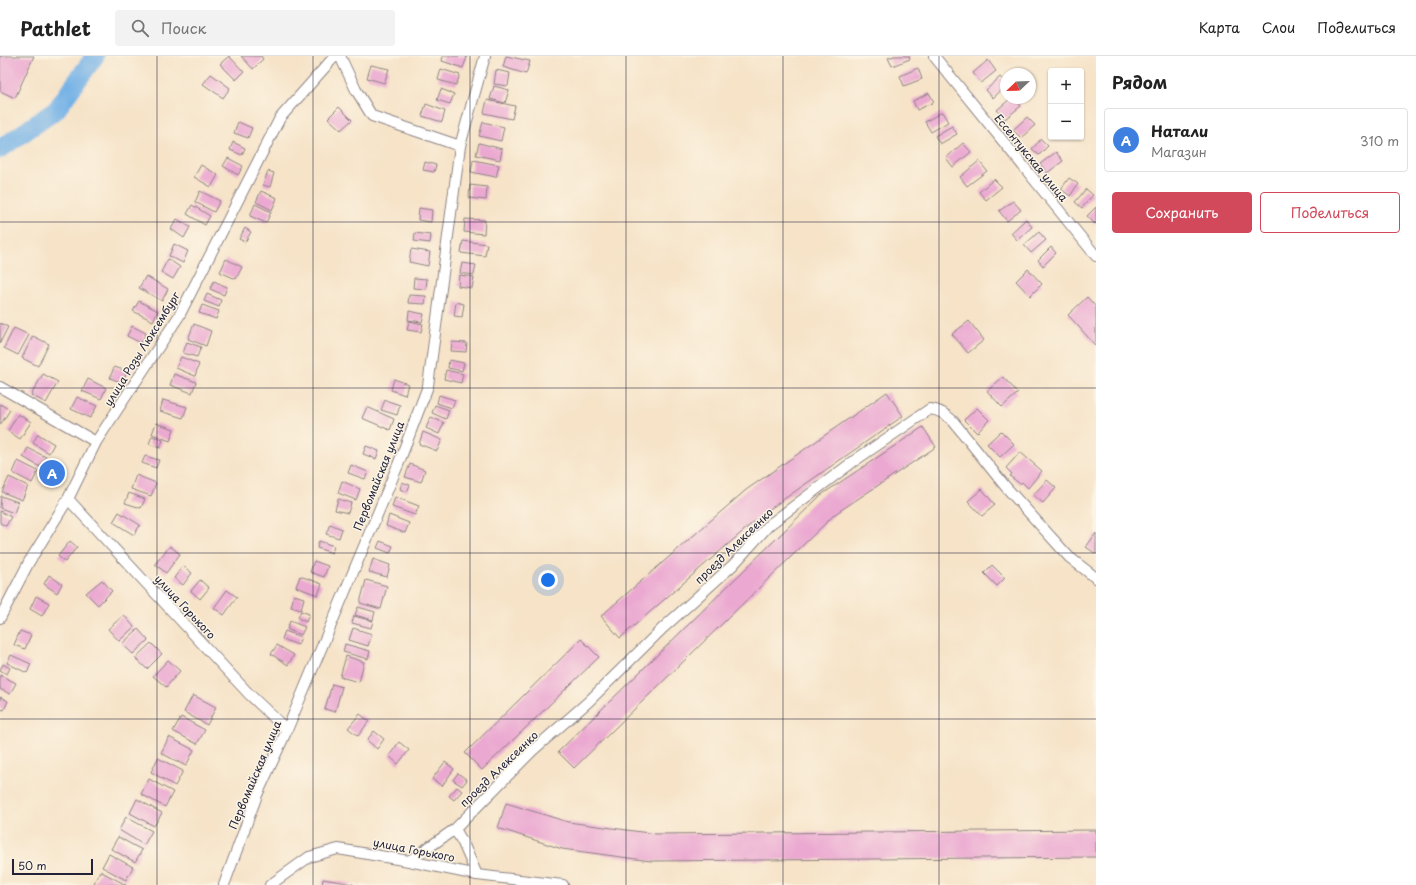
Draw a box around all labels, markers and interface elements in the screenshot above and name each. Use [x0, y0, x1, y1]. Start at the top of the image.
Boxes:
search box [115, 10, 395, 46]
text: Pathlet [20, 14, 91, 42]
text: Поиск [161, 16, 206, 39]
icon: search [129, 17, 151, 39]
text: Карта [1199, 17, 1240, 38]
text: Слои [1262, 17, 1295, 38]
text: Поделиться [1317, 17, 1396, 38]
north arrow [1000, 68, 1036, 104]
map controls [1048, 68, 1084, 140]
button: + [1048, 68, 1084, 104]
text: Рядом [1112, 69, 1167, 95]
button: − [1048, 104, 1084, 140]
street label: Ессентукская улица [991, 110, 1072, 205]
text: Натали [1151, 119, 1208, 142]
text: A [1121, 131, 1131, 150]
text: 310 m [1360, 131, 1399, 150]
text: Магазин [1151, 142, 1207, 161]
button: Сохранить [1112, 192, 1252, 233]
button: Поделиться [1260, 192, 1400, 233]
street label: улица Розы Люксембург [99, 288, 184, 409]
street label: Первомайская улица [349, 418, 408, 533]
pin: A [39, 458, 65, 488]
street label: проезд Алексеенко [691, 504, 777, 588]
your location [538, 570, 558, 590]
street label: улица Горького [151, 571, 220, 643]
street label: Первомайская улица [224, 718, 285, 832]
street label: проезд Алексеенко [456, 727, 542, 811]
street label: улица Горького [372, 833, 456, 866]
scale bar [12, 857, 93, 876]
text: 50 m [18, 857, 47, 874]

